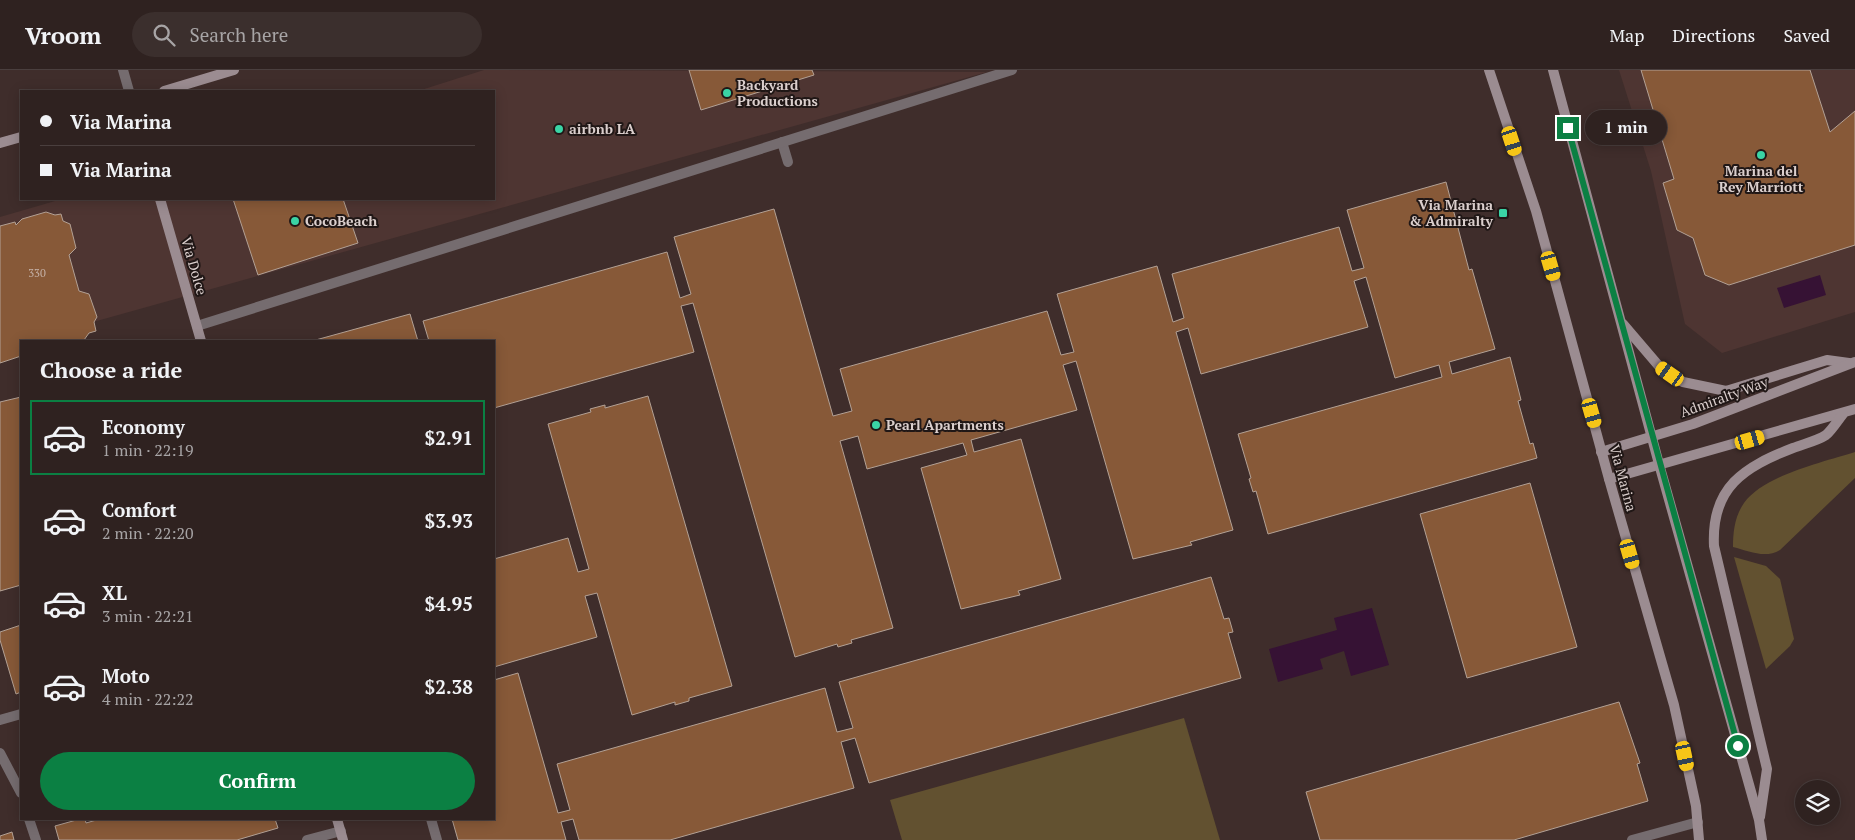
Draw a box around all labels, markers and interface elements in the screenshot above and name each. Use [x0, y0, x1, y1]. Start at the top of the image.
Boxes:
search box [132, 12, 482, 57]
text: Vroom [25, 19, 102, 51]
icon: search [150, 21, 178, 49]
text: Search here [190, 22, 288, 47]
text: Map [1609, 23, 1644, 47]
text: Directions [1672, 23, 1755, 47]
text: Saved [1783, 23, 1830, 47]
place label: Backyard Productions [737, 75, 818, 110]
marker: Backyard Productions [721, 87, 733, 99]
text: Via Marina [70, 109, 172, 134]
callout: 1 min [1586, 110, 1668, 146]
text: 1 min [1604, 116, 1648, 138]
route end [1557, 117, 1579, 139]
place label: airbnb LA [569, 119, 636, 138]
marker: airbnb LA [553, 123, 565, 135]
car [1500, 124, 1523, 158]
marker: Marina del Rey Marriott [1755, 149, 1767, 161]
text: Via Marina [70, 157, 172, 182]
place label: Marina del Rey Marriott [1719, 161, 1804, 196]
place label: Via Marina & Admiralty [1409, 195, 1494, 230]
marker: Via Marina & Admiralty [1497, 207, 1509, 219]
place label: CocoBeach [305, 211, 377, 230]
marker: CocoBeach [289, 215, 301, 227]
street label: Via Dolce [177, 235, 212, 297]
car [1539, 250, 1562, 282]
house number: 330 [28, 266, 46, 280]
text: Choose a ride [40, 355, 182, 384]
car [1653, 359, 1686, 389]
street label: Admiralty Way [1677, 372, 1771, 421]
car [1580, 397, 1603, 429]
text: Economy [102, 414, 185, 439]
icon: car [42, 415, 87, 460]
place label: Pearl Apartments [886, 415, 1004, 434]
marker: Pearl Apartments [870, 419, 882, 431]
text: $2.91 [424, 425, 473, 450]
car [1733, 429, 1766, 451]
text: 1 min · 22:19 [102, 439, 194, 461]
street label: Via Marina [1605, 442, 1642, 513]
text: Comfort [102, 497, 177, 522]
icon: car [42, 498, 87, 543]
text: $3.93 [424, 508, 473, 533]
text: 2 min · 22:20 [102, 522, 194, 544]
car [1618, 538, 1641, 570]
text: XL [102, 580, 127, 605]
icon: car [42, 581, 87, 626]
text: $4.95 [424, 591, 473, 616]
text: 3 min · 22:21 [102, 605, 194, 627]
text: Moto [102, 663, 150, 688]
icon: car [42, 664, 87, 709]
text: $2.38 [424, 674, 473, 699]
text: 4 min · 22:22 [102, 688, 194, 710]
route start [1727, 735, 1749, 757]
car [1674, 740, 1695, 772]
button: Confirm [40, 752, 475, 810]
map controls [1795, 780, 1840, 825]
button: layers [1795, 780, 1840, 825]

